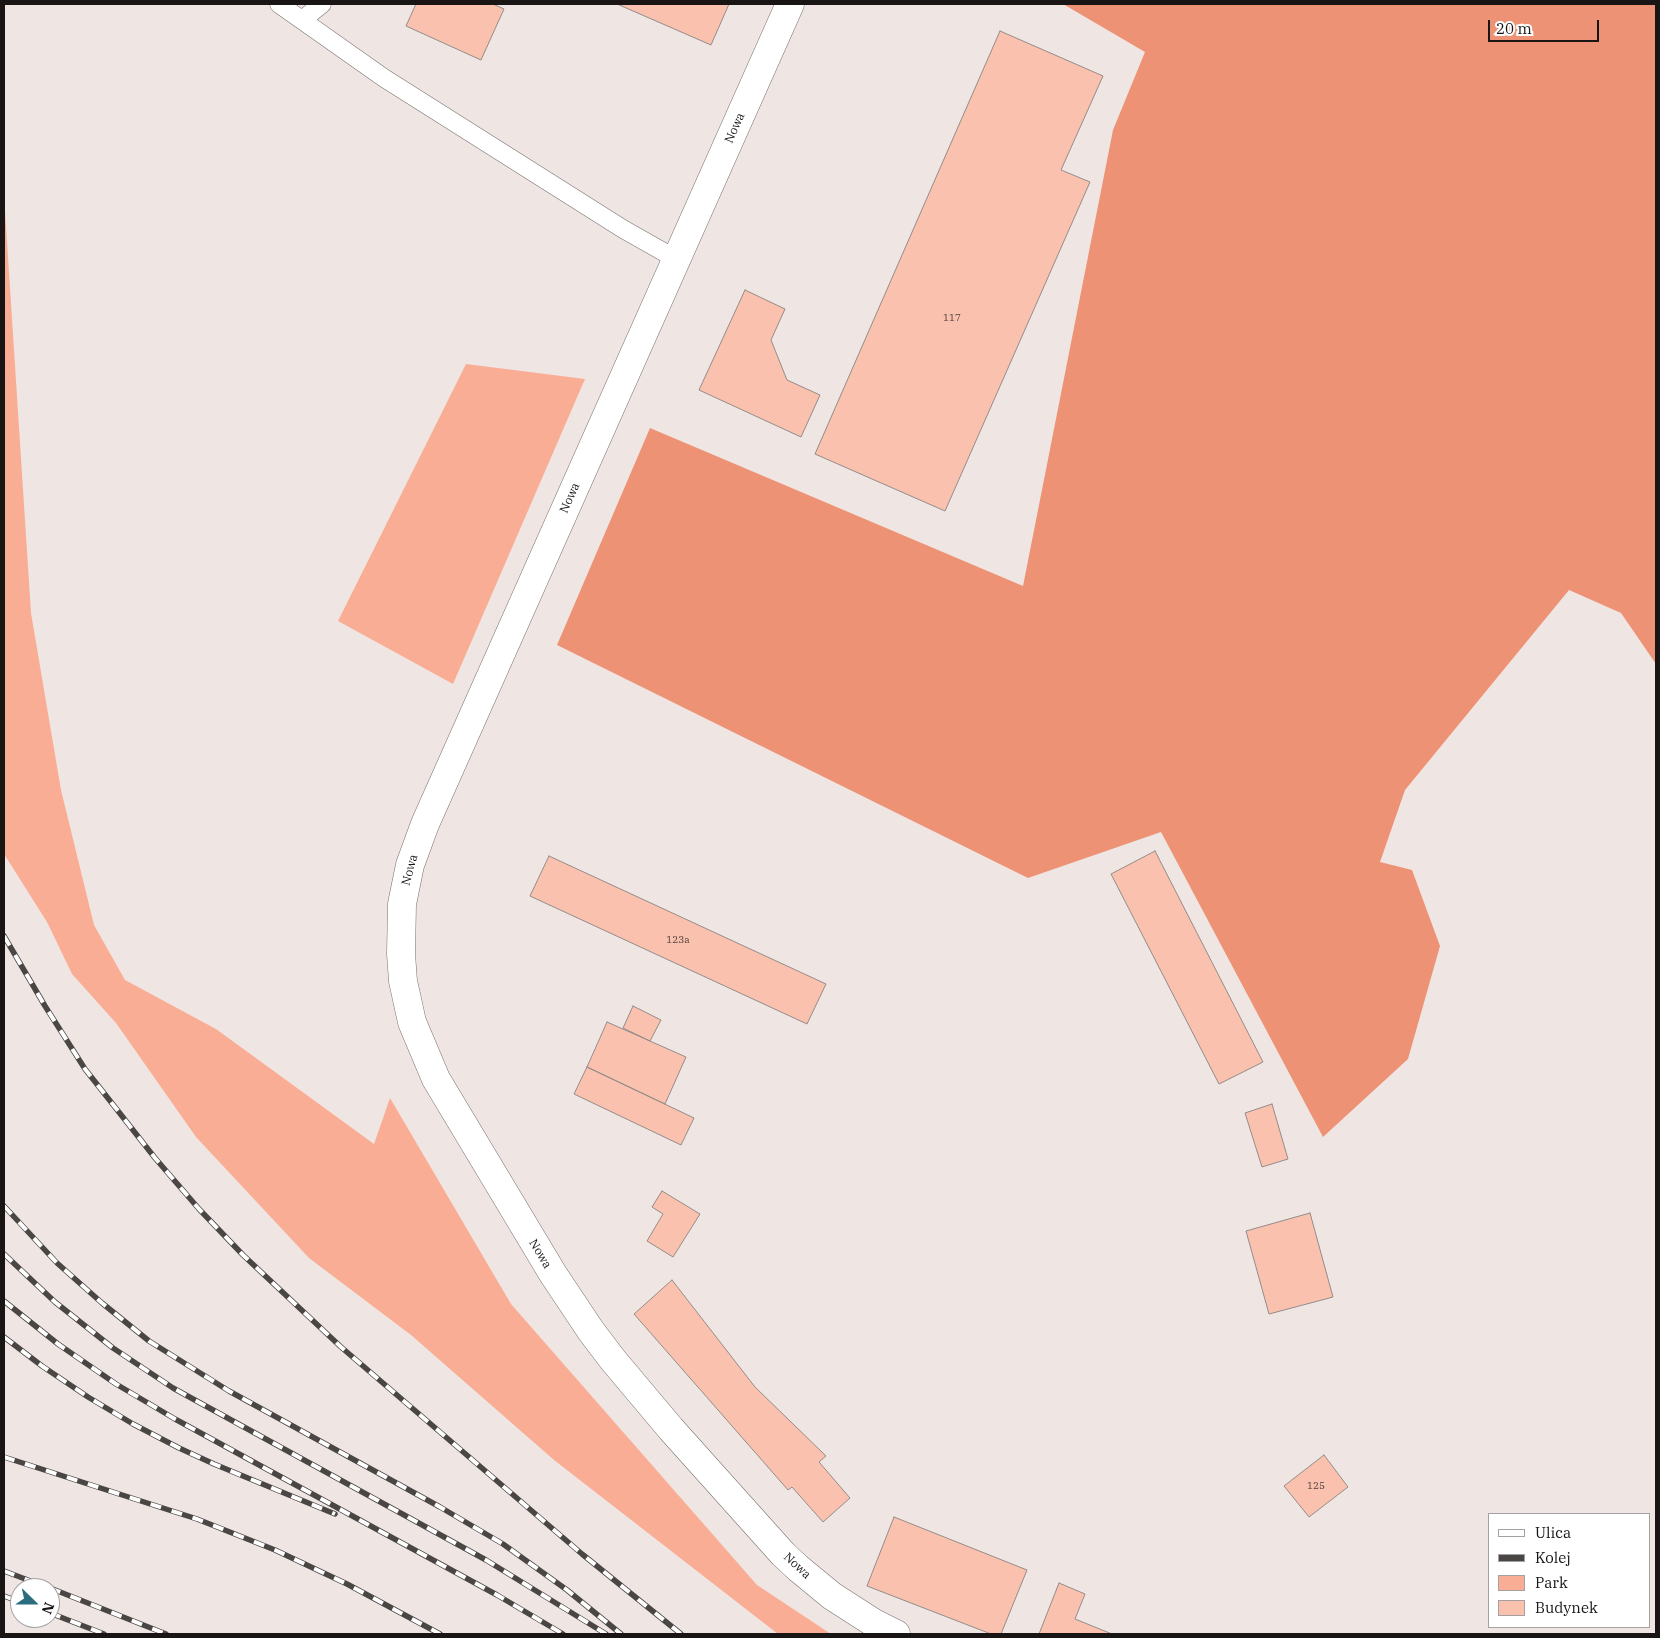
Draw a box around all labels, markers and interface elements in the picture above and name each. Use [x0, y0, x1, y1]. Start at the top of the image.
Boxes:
scale bar [1490, 10, 1601, 42]
text: 20 m [1496, 19, 1532, 38]
street label: Nowa [722, 111, 748, 145]
house number: 117 [943, 312, 961, 324]
street label: Nowa [557, 481, 583, 515]
street label: Nowa [399, 853, 421, 887]
house number: 123a [666, 934, 690, 946]
street label: Nowa [526, 1237, 554, 1271]
house number: 125 [1307, 1480, 1325, 1492]
legend [1488, 1513, 1650, 1628]
text: Ulica [1535, 1523, 1571, 1542]
text: Kolej [1535, 1548, 1571, 1567]
street label: Nowa [780, 1550, 814, 1582]
text: Park [1535, 1573, 1568, 1592]
north arrow [10, 1578, 60, 1628]
text: Budynek [1535, 1598, 1598, 1617]
text: N [38, 1600, 58, 1617]

